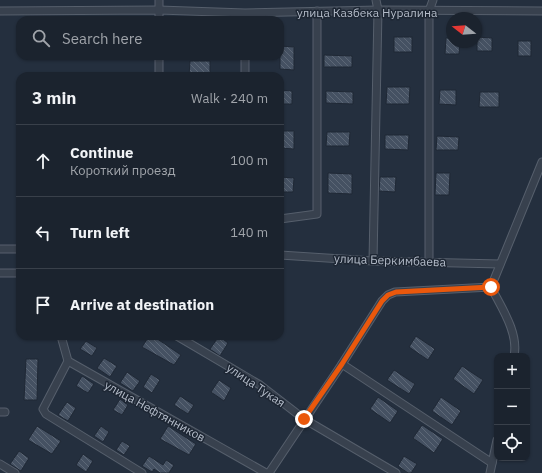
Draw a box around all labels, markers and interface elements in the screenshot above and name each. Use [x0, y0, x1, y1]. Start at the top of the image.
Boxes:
street label: улица Казбека Нуралина [297, 5, 438, 20]
north arrow [446, 12, 482, 48]
search box [16, 16, 284, 60]
icon: search [30, 27, 52, 49]
text: Search here [62, 29, 142, 48]
text: 3 min [32, 87, 76, 109]
text: Walk · 240 m [191, 90, 268, 107]
text: Continue [70, 143, 134, 162]
icon: ahead [32, 150, 54, 172]
text: 100 m [230, 152, 268, 169]
text: Короткий проезд [70, 162, 176, 179]
icon: left [32, 222, 54, 244]
text: Turn left [70, 223, 130, 242]
text: 140 m [230, 224, 268, 241]
street label: улица Беркимбаева [334, 251, 447, 269]
route start [482, 278, 500, 296]
icon: arrive [32, 294, 54, 316]
text: Arrive at destination [70, 295, 214, 314]
map controls [494, 353, 530, 461]
button: + [494, 353, 530, 389]
street label: улица Тукая [224, 360, 288, 410]
street label: улица Нефтянников [102, 377, 208, 445]
button: − [494, 389, 530, 425]
route end [295, 410, 313, 428]
button: locate [494, 425, 530, 461]

